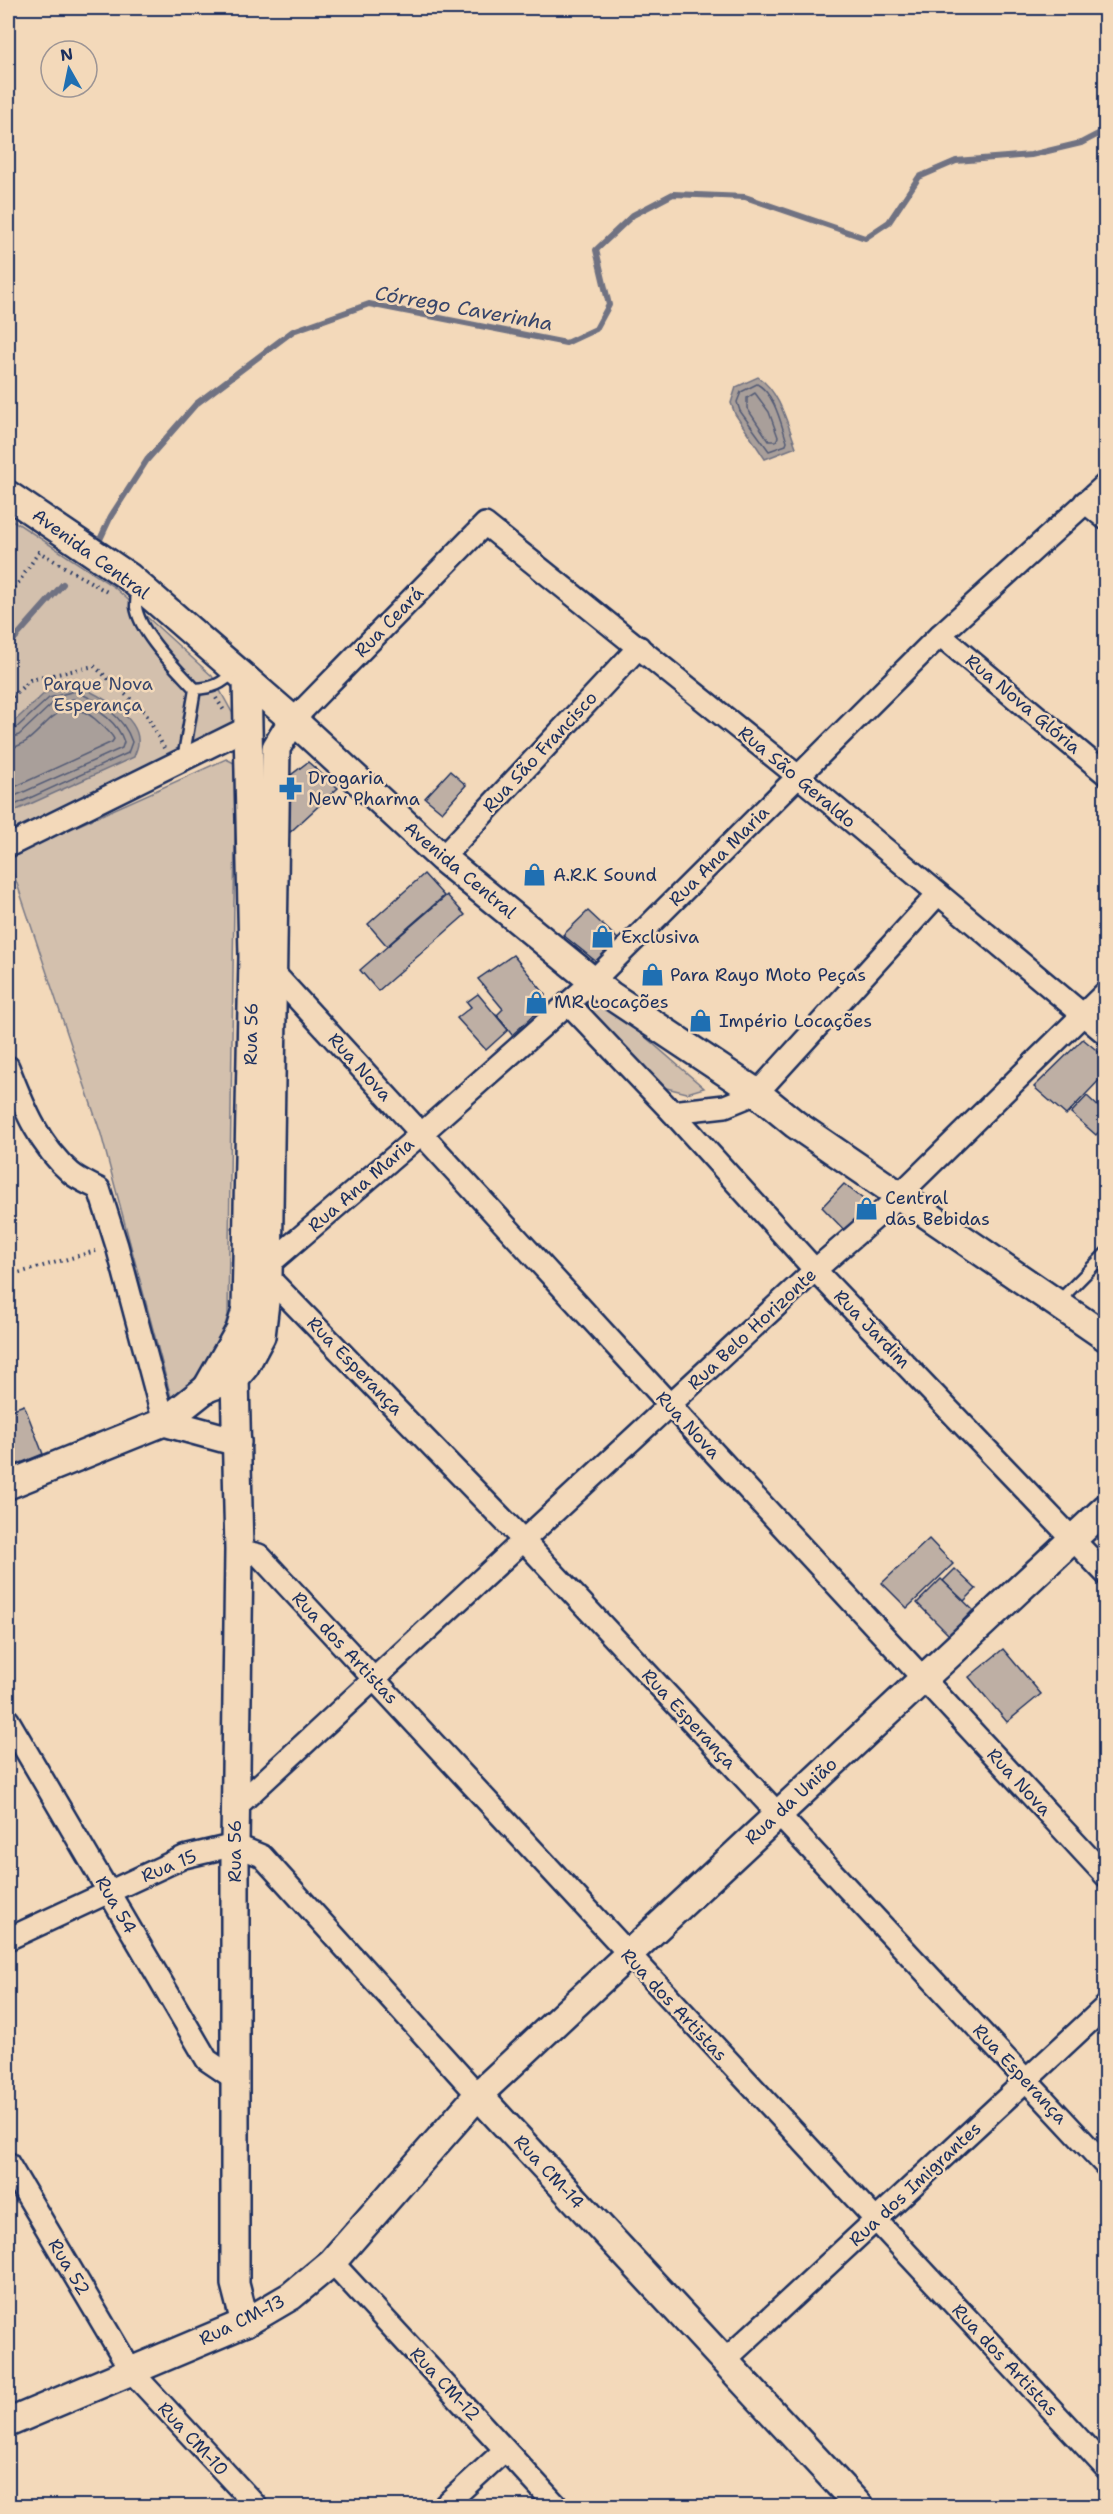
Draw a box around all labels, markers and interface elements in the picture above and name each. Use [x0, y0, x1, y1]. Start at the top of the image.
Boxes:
north arrow [39, 39, 99, 99]
text: N [59, 43, 75, 66]
water label: Córrego Caverinha [373, 280, 555, 336]
street label: Avenida Central [27, 503, 155, 605]
street label: Rua Ceará [349, 581, 429, 663]
street label: Rua Nova Glória [960, 649, 1086, 759]
park label: Parque Nova Esperança [43, 672, 153, 717]
street label: Rua São Francisco [477, 686, 603, 818]
street label: Rua São Geraldo [733, 721, 861, 833]
place label: Drogaria New Pharma [308, 766, 420, 811]
pharmacy icon: Drogaria New Pharma [277, 775, 303, 801]
street label: Rua Ana Maria [664, 801, 774, 911]
street label: Avenida Central [399, 816, 522, 924]
shop icon: A.R.K Sound [522, 862, 548, 888]
place label: A.R.K Sound [553, 863, 657, 887]
shop icon: Exclusiva [590, 924, 616, 950]
place label: Exclusiva [621, 925, 699, 949]
shop icon: Para Rayo Moto Peças [639, 962, 665, 988]
place label: Para Rayo Moto Peças [670, 963, 866, 987]
shop icon: MR Locações [523, 989, 549, 1015]
place label: MR Locações [554, 990, 669, 1014]
street label: Rua 56 [238, 1002, 264, 1066]
shop icon: Império Locações [688, 1008, 714, 1034]
place label: Império Locações [719, 1009, 872, 1033]
street label: Rua Nova [323, 1028, 397, 1106]
street label: Rua Ana Maria [303, 1132, 419, 1238]
place label: Central das Bebidas [885, 1186, 990, 1231]
shop icon: Central das Bebidas [854, 1195, 880, 1221]
street label: Rua Belo Horizonte [682, 1263, 822, 1395]
street label: Rua Jardim [828, 1284, 916, 1374]
street label: Rua Esperança [302, 1311, 408, 1421]
street label: Rua Nova [650, 1386, 726, 1464]
street label: Rua dos Artistas [287, 1587, 403, 1709]
street label: Rua Esperança [636, 1664, 742, 1774]
street label: Rua Nova [981, 1743, 1057, 1821]
street label: Rua da União [740, 1752, 842, 1850]
street label: Rua 56 [223, 1820, 247, 1882]
street label: Rua 15 [138, 1844, 200, 1888]
street label: Rua 54 [90, 1872, 142, 1938]
street label: Rua dos Artistas [616, 1944, 732, 2066]
street label: Rua Esperança [967, 2019, 1073, 2129]
street label: Rua dos Imigrantes [844, 2116, 986, 2252]
street label: Rua CM-14 [509, 2130, 589, 2214]
street label: Rua 52 [43, 2234, 95, 2300]
street label: Rua CM-13 [195, 2289, 289, 2351]
street label: Rua dos Artistas [947, 2299, 1063, 2421]
street label: Rua CM-12 [405, 2342, 485, 2426]
street label: Rua CM-10 [152, 2397, 234, 2481]

